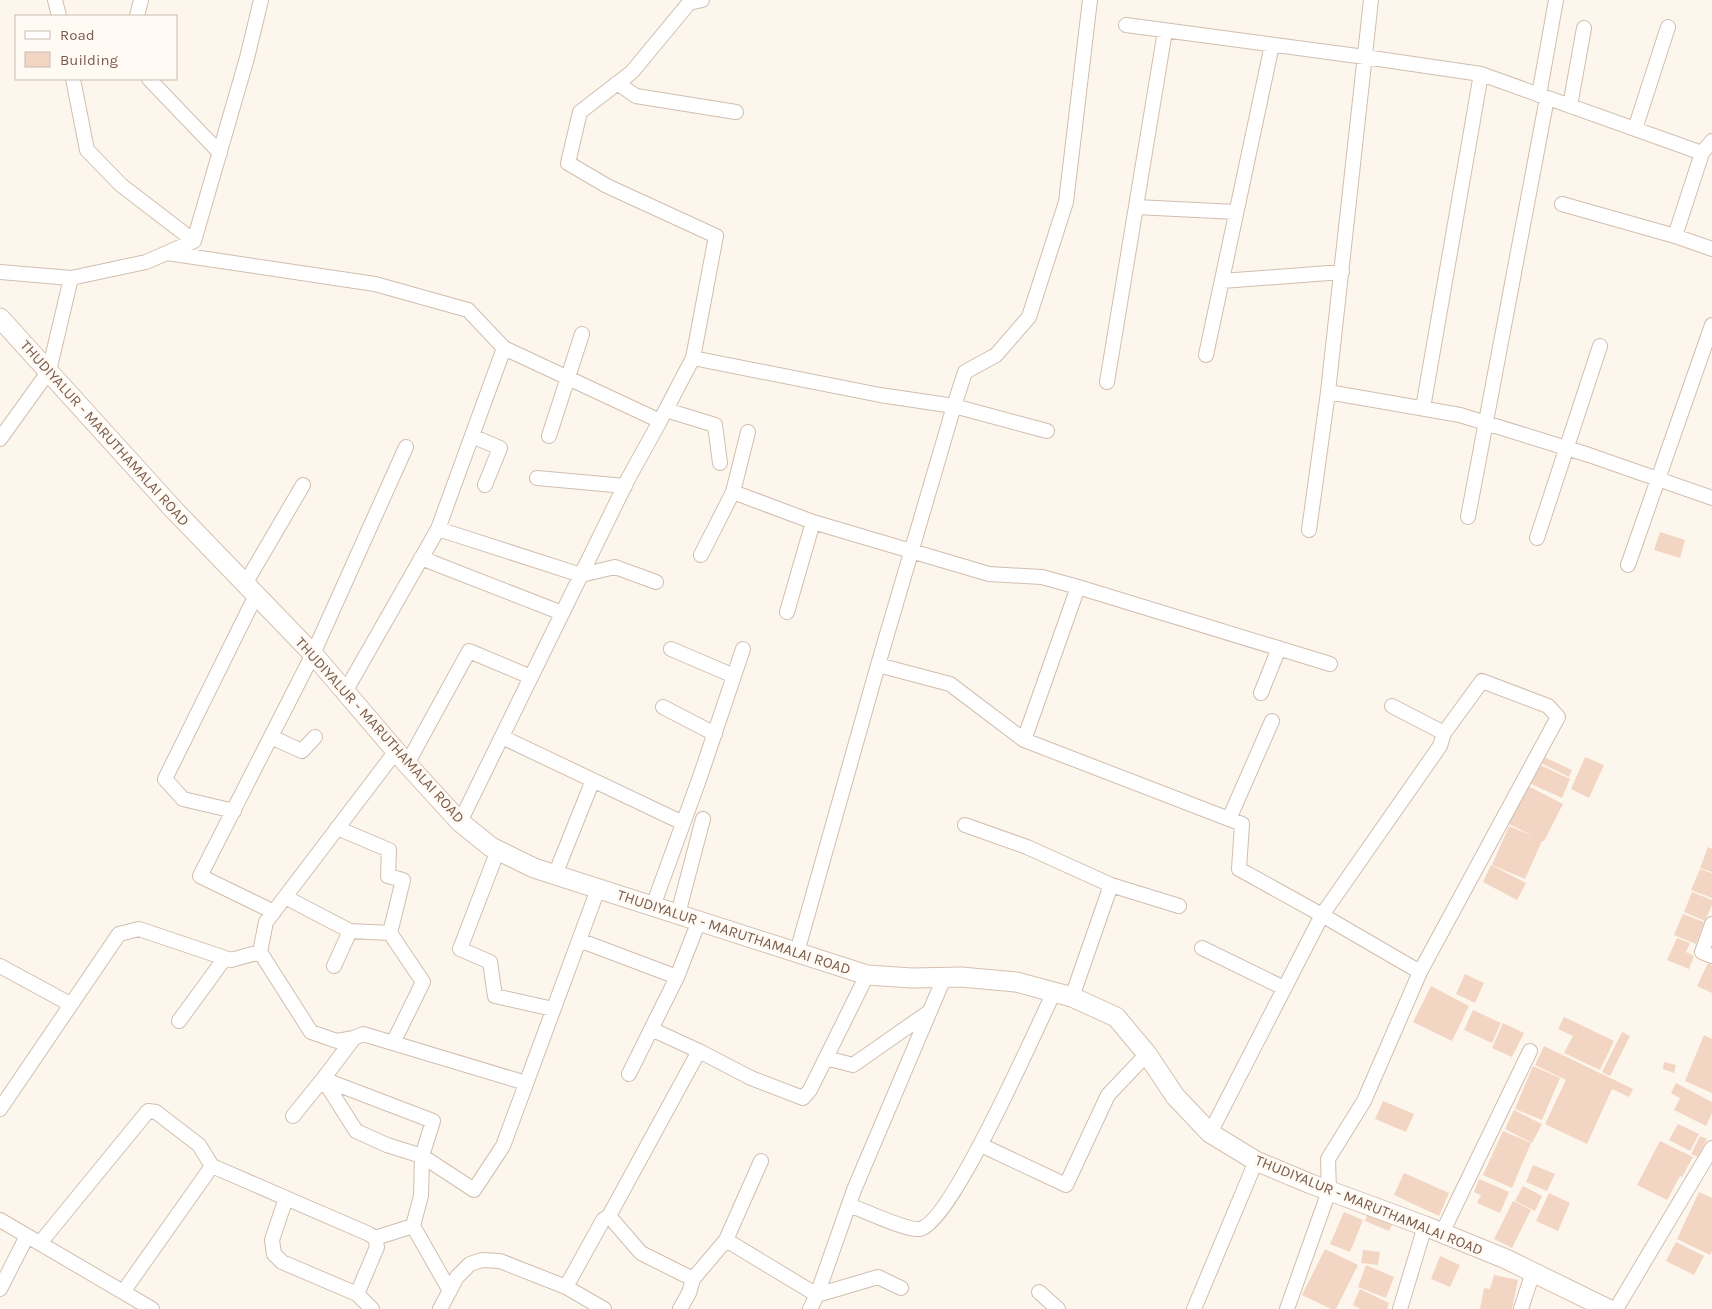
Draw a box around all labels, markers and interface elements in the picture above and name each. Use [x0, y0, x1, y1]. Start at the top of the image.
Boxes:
legend [15, 15, 178, 80]
text: Road [60, 26, 95, 44]
text: Building [60, 51, 118, 69]
street label: THUDIYALUR - MARUTHAMALAI ROAD [17, 336, 193, 530]
street label: THUDIYALUR - MARUTHAMALAI ROAD [292, 633, 468, 827]
street label: THUDIYALUR - MARUTHAMALAI ROAD [615, 886, 853, 978]
street label: THUDIYALUR - MARUTHAMALAI ROAD [1252, 1151, 1486, 1259]

